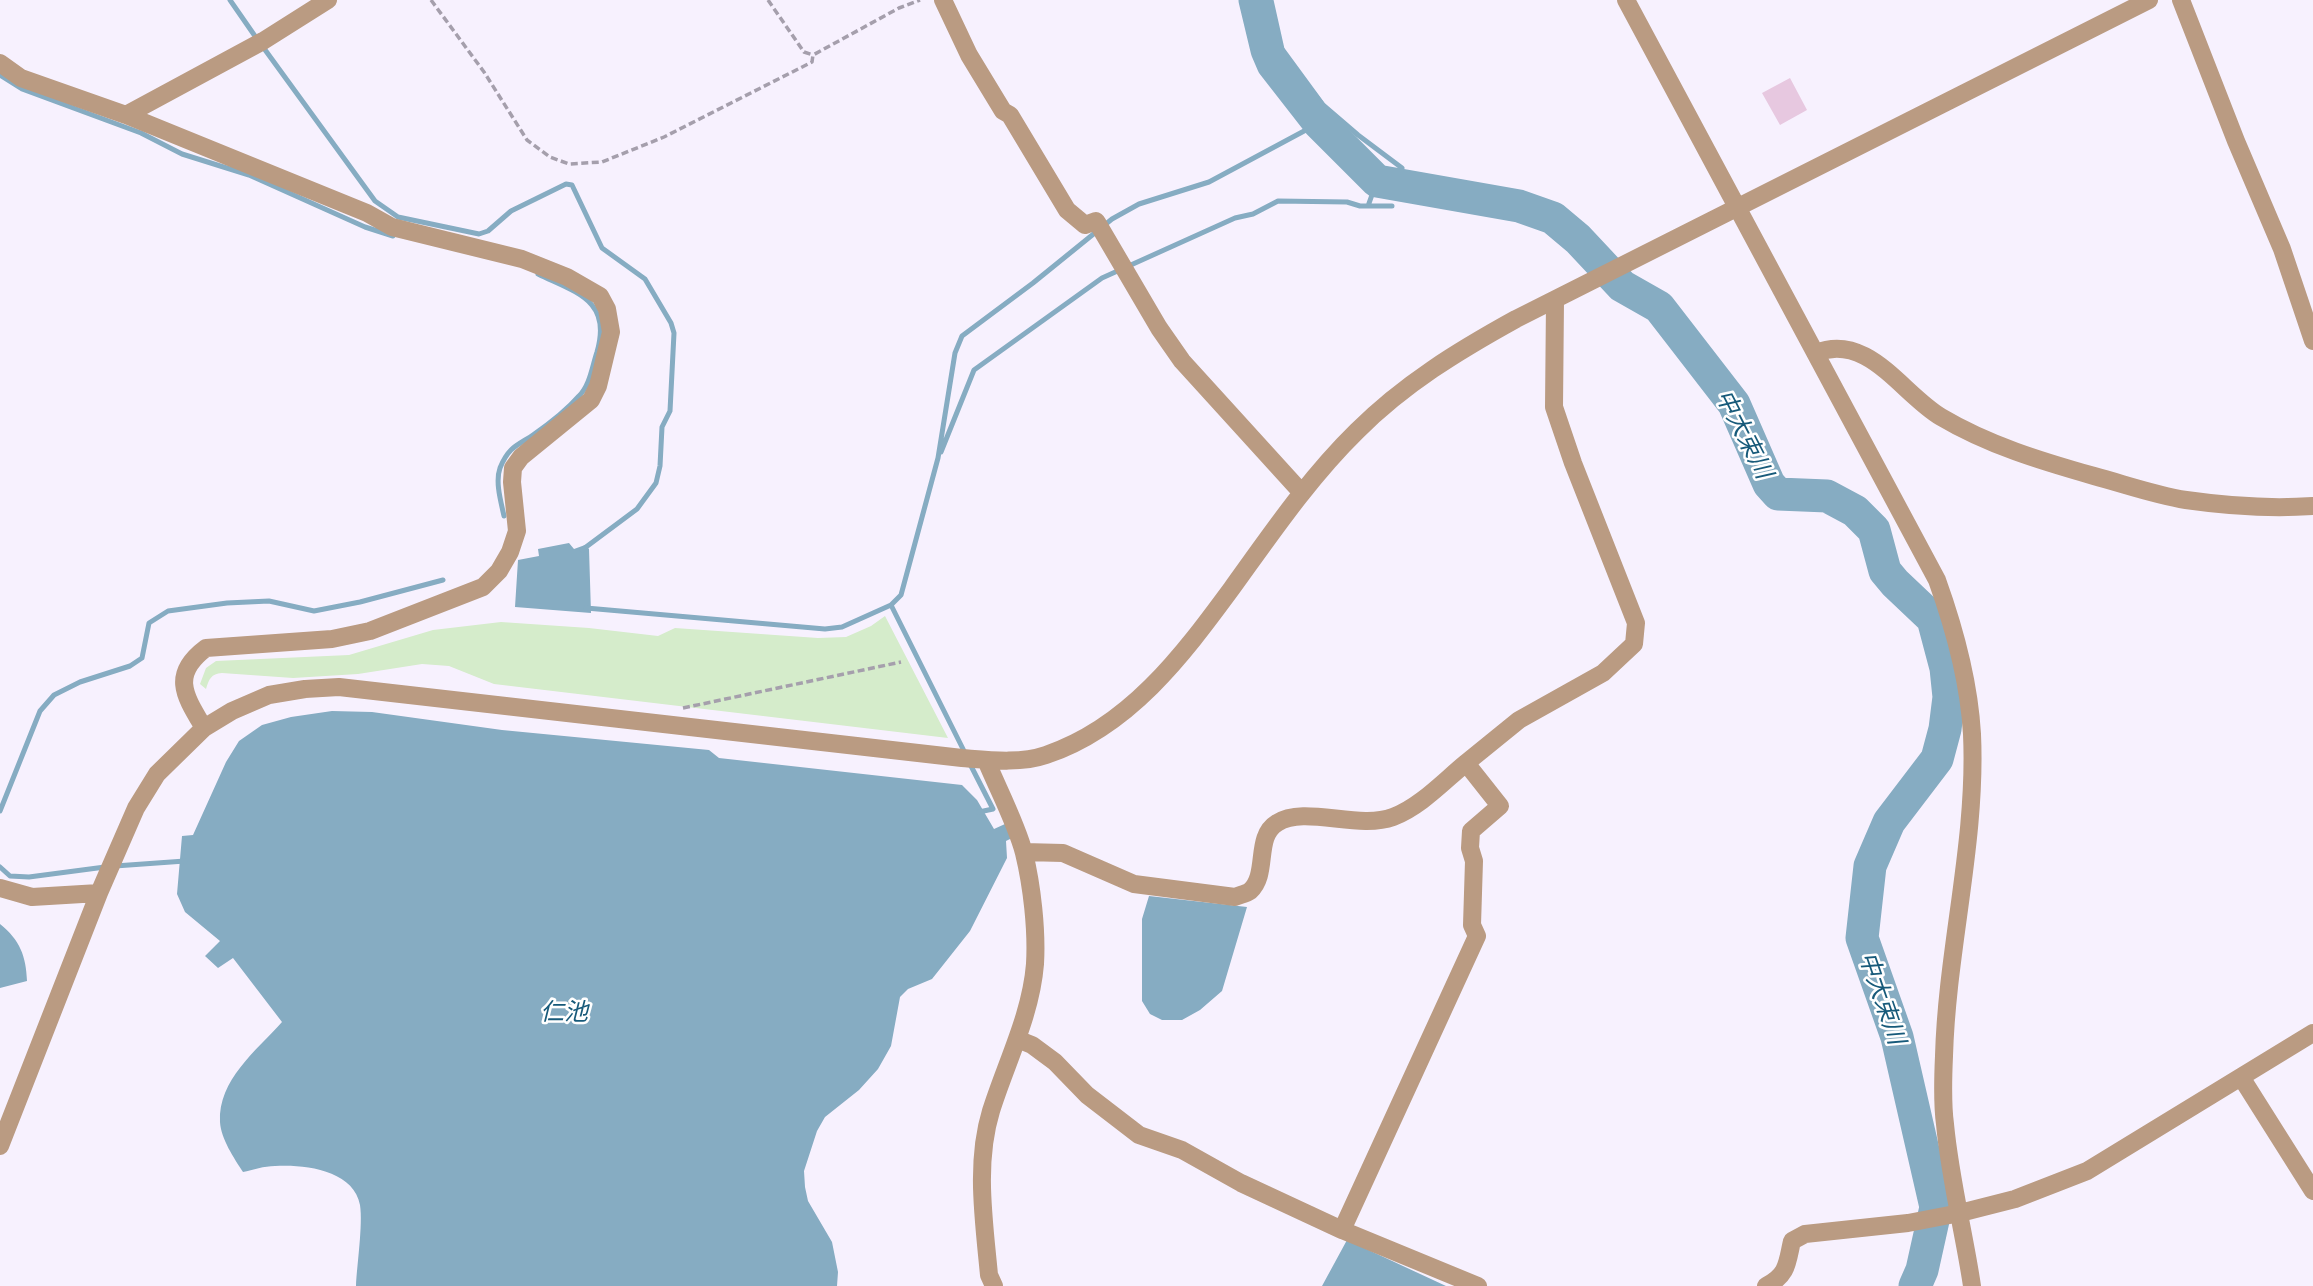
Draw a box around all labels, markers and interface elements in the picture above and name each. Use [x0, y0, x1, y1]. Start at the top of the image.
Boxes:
water label: 中大束川 [1709, 385, 1779, 483]
water label: 中大束川 [1853, 948, 1911, 1048]
water label: 仁池 [540, 998, 588, 1026]

